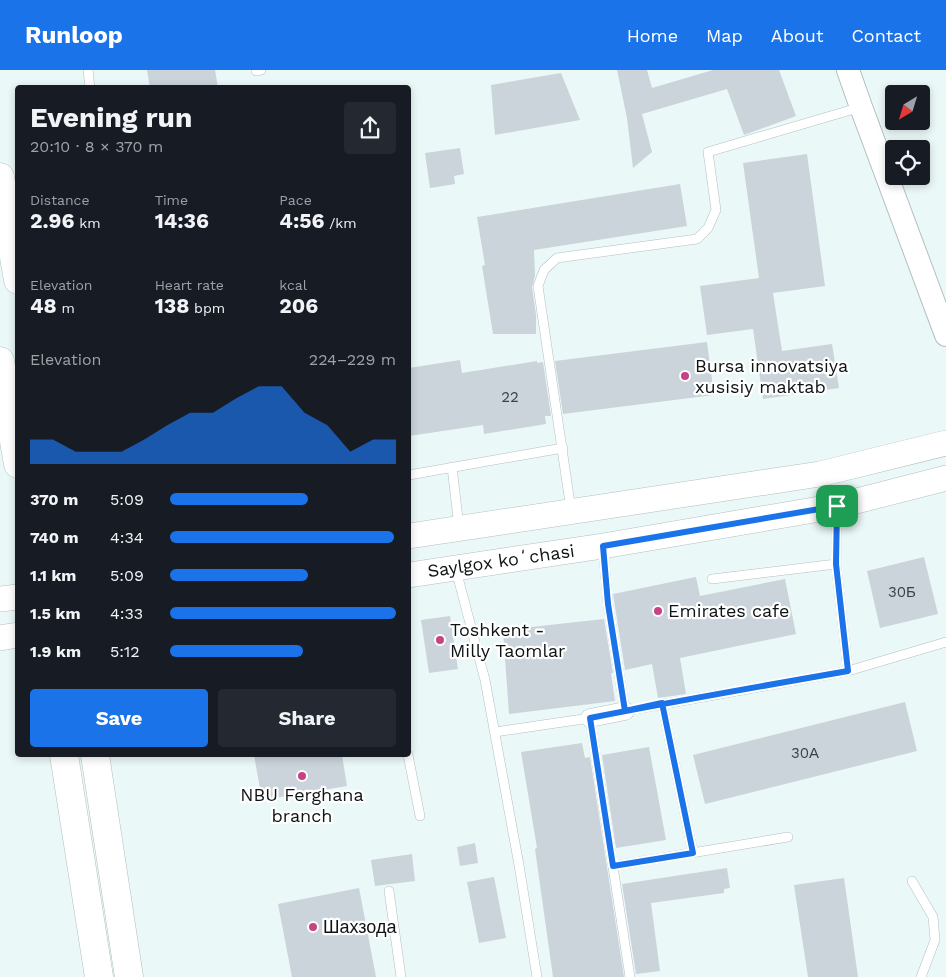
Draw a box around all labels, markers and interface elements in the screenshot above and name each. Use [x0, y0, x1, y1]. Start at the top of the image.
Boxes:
text: Runloop [25, 21, 123, 49]
text: Home [627, 25, 678, 46]
text: Map [706, 25, 743, 46]
text: About [771, 25, 823, 46]
text: Contact [851, 25, 921, 46]
north arrow [885, 85, 930, 130]
map controls [885, 85, 930, 185]
text: Evening run [30, 101, 192, 134]
button: share [344, 102, 396, 154]
text: 20:10 · 8 × 370 m [30, 137, 163, 156]
button: locate [885, 140, 930, 185]
text: Distance [30, 192, 90, 208]
text: Time [155, 192, 188, 208]
text: Pace [279, 192, 312, 208]
text: 2.96 [30, 208, 74, 233]
text: 14:36 [155, 208, 209, 233]
text: 4:56 [279, 208, 324, 233]
text: km [74, 215, 101, 231]
text: /km [324, 215, 357, 231]
text: Elevation [30, 277, 93, 293]
text: Heart rate [155, 277, 224, 293]
text: kcal [279, 277, 307, 293]
text: 48 [30, 293, 57, 318]
text: 138 [155, 293, 189, 318]
text: 206 [279, 293, 318, 318]
text: m [57, 300, 75, 316]
text: bpm [189, 300, 225, 316]
text: Elevation [30, 350, 101, 369]
text: 224–229 m [309, 350, 396, 369]
place label: Bursa innovatsiya xusisiy maktab [695, 355, 848, 397]
marker: Bursa innovatsiya xusisiy maktab [679, 370, 691, 382]
house number: 22 [501, 388, 519, 406]
pin [816, 485, 858, 527]
text: 370 m [30, 490, 78, 509]
text: 5:09 [110, 490, 144, 509]
icon: arrive [823, 492, 851, 520]
text: 740 m [30, 528, 79, 547]
text: 4:34 [110, 528, 144, 547]
street label: Saylgox koʻchasi [426, 540, 576, 581]
text: 1.1 km [30, 566, 76, 585]
text: 5:09 [110, 566, 144, 585]
house number: 30Б [888, 583, 916, 601]
place label: Emirates cafe [668, 600, 789, 621]
text: 1.5 km [30, 604, 80, 623]
text: 4:33 [110, 604, 143, 623]
marker: Emirates cafe [652, 605, 664, 617]
place label: Toshkent - Milly Taomlar [450, 619, 565, 661]
marker: Toshkent - Milly Taomlar [434, 634, 446, 646]
text: 1.9 km [30, 642, 81, 661]
text: 5:12 [110, 642, 140, 661]
button: Save [30, 689, 208, 747]
button: Share [218, 689, 396, 747]
house number: 30А [791, 744, 819, 762]
marker: NBU Ferghana branch [296, 770, 308, 782]
place label: NBU Ferghana branch [240, 784, 364, 826]
place label: Шахзода [323, 916, 397, 937]
marker: Шахзода [307, 921, 319, 933]

